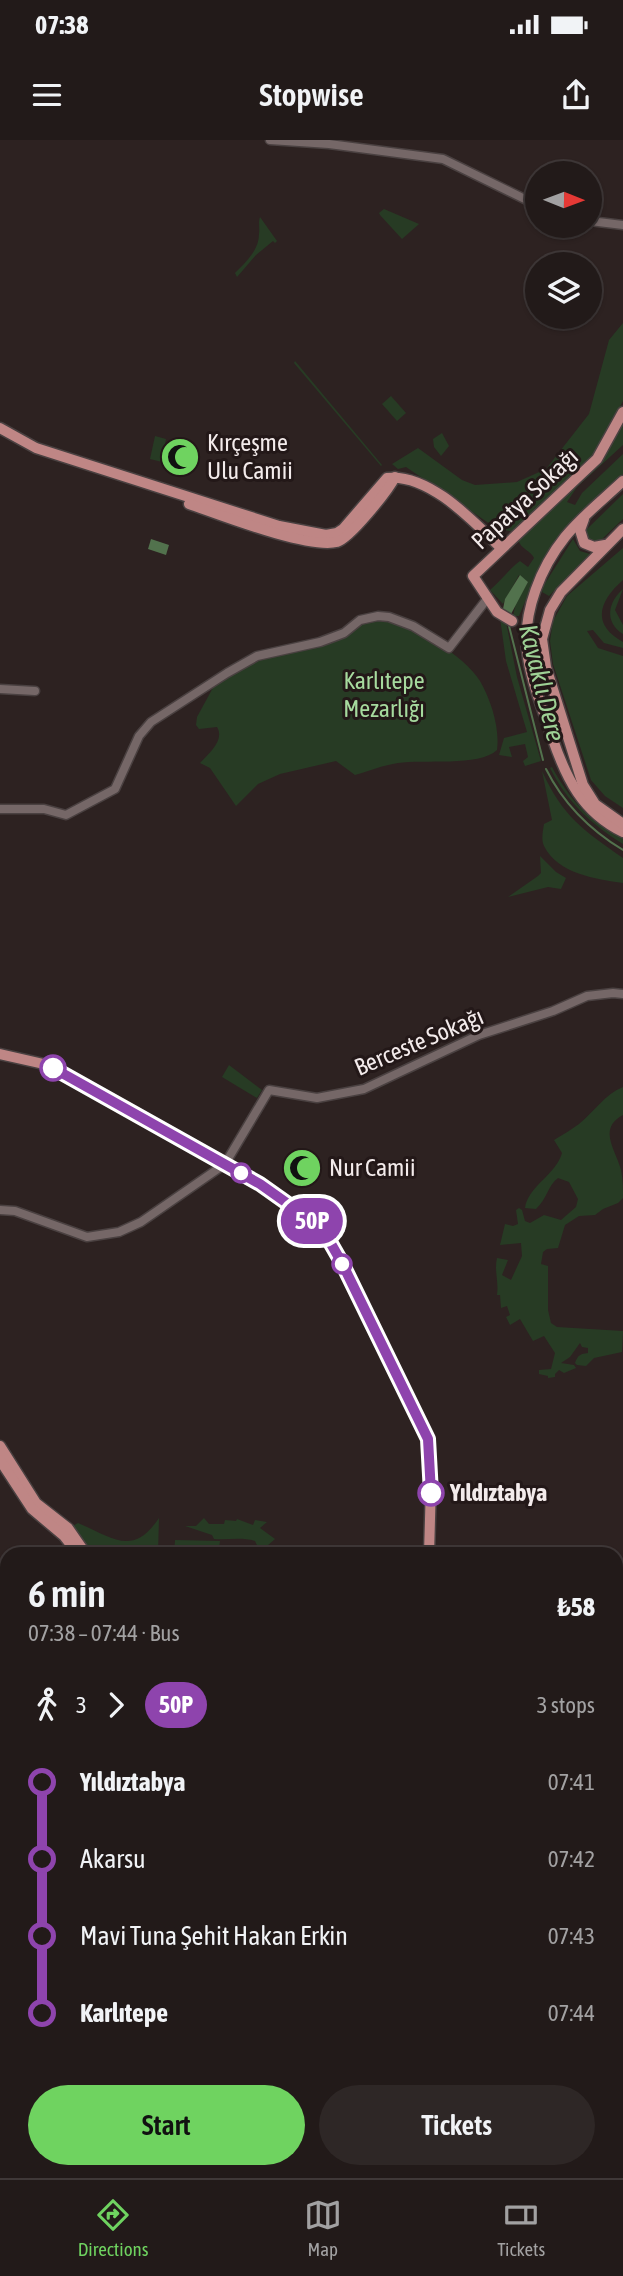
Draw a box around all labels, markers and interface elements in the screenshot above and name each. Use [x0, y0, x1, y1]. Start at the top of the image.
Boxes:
text: 07:38 [35, 10, 89, 40]
icon: menu [28, 76, 66, 114]
text: Stopwise [259, 76, 364, 113]
icon: share [557, 76, 595, 114]
north arrow [525, 161, 602, 238]
map controls [525, 161, 602, 329]
button: layers [525, 252, 602, 329]
place label: Kırçeşme Ulu Camii [207, 429, 293, 484]
mosque icon: Kırçeşme Ulu Camii [159, 436, 201, 478]
street label: Papatya Sokağı [466, 443, 583, 555]
water label: Kavaklı Dere [513, 621, 571, 745]
park label: Karlıtepe Mezarlığı [343, 667, 425, 722]
street label: Berceste Sokağı [350, 1002, 487, 1081]
unlabelled marker [40, 1055, 66, 1081]
mosque icon: Nur Camii [281, 1147, 323, 1189]
place label: Nur Camii [329, 1154, 415, 1181]
unlabelled marker [231, 1163, 251, 1183]
line badge: 50P [272, 1198, 352, 1244]
text: 50P [295, 1207, 329, 1234]
unlabelled marker [332, 1254, 352, 1274]
place label: Yıldıztabya [449, 1479, 547, 1506]
marker: Yıldıztabya [418, 1480, 444, 1506]
text: 6 min [28, 1572, 106, 1615]
text: ₺58 [558, 1592, 595, 1622]
text: 07:38 – 07:44 · Bus [28, 1620, 180, 1646]
icon: walk [28, 1686, 66, 1724]
icon: forward [97, 1686, 135, 1724]
text: 50P [159, 1691, 193, 1718]
text: 3 [76, 1692, 87, 1718]
text: 3 stops [537, 1692, 595, 1718]
text: Yıldıztabya [80, 1767, 185, 1797]
text: 07:41 [548, 1769, 595, 1795]
text: Akarsu [80, 1844, 146, 1874]
text: 07:42 [548, 1846, 595, 1872]
text: Mavi Tuna Şehit Hakan Erkin [80, 1921, 348, 1951]
text: 07:43 [548, 1923, 595, 1949]
text: Karlıtepe [80, 1998, 168, 2028]
text: 07:44 [548, 2000, 595, 2026]
button: Start [28, 2085, 305, 2165]
button: Tickets [319, 2085, 595, 2165]
tab: Directions [78, 2196, 149, 2260]
tab: Map [304, 2196, 342, 2260]
tab: Tickets [497, 2196, 545, 2260]

